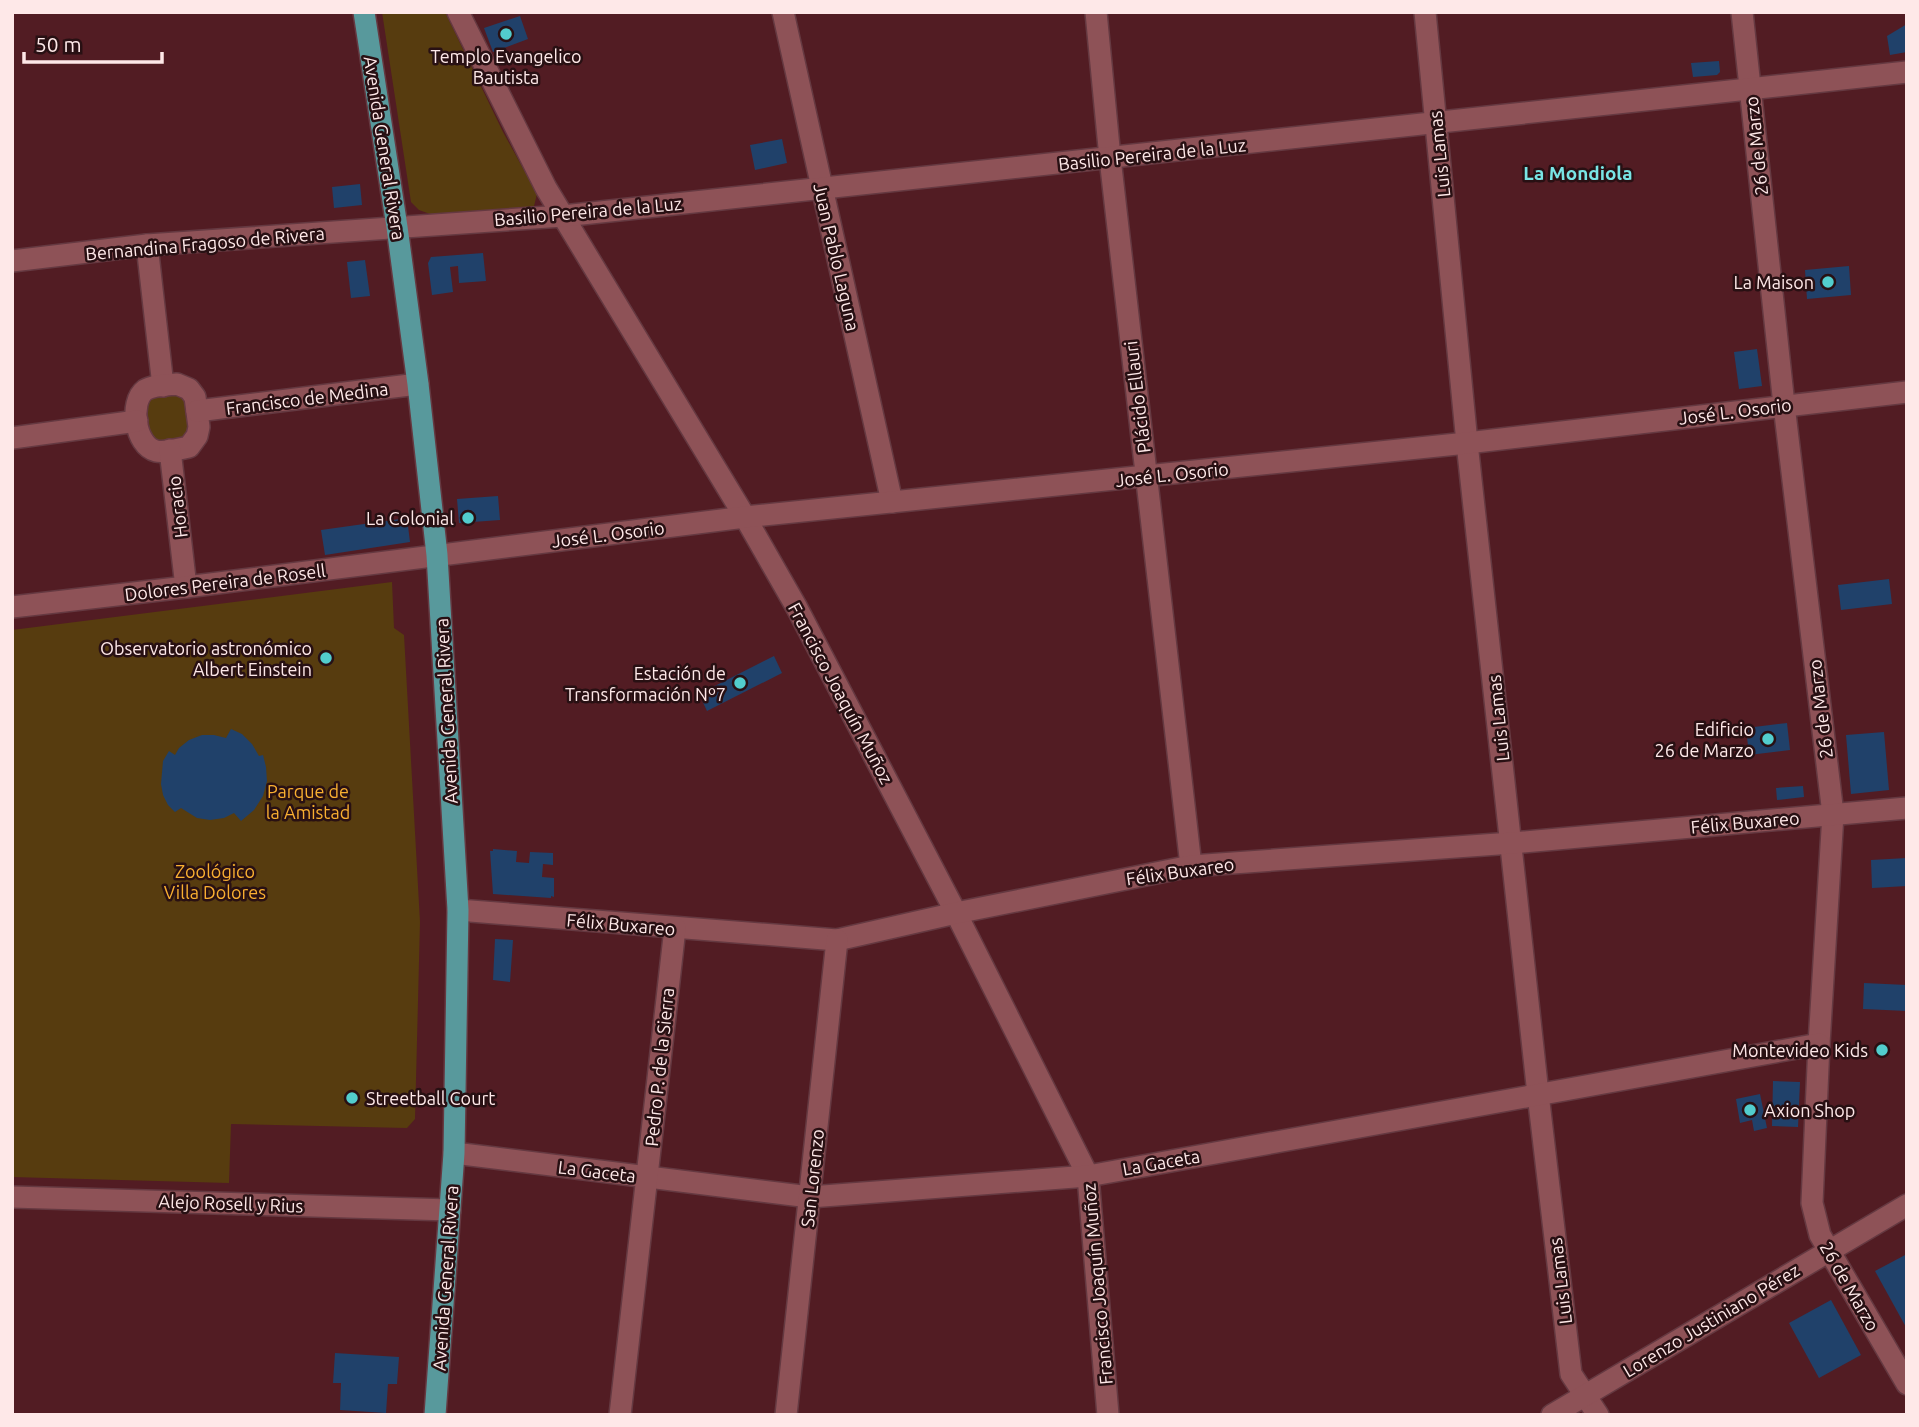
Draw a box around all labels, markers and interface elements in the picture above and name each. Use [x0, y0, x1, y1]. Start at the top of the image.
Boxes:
scale bar [24, 21, 163, 65]
marker: Templo Evangelico Bautista [498, 26, 514, 42]
text: 50 m [35, 32, 82, 56]
place label: Templo Evangelico Bautista [431, 46, 581, 87]
street label: Avenida General Rivera [361, 55, 409, 241]
street label: 26 de Marzo [1741, 96, 1771, 196]
street label: Luis Lamas [1424, 110, 1453, 198]
street label: Basilio Pereira de la Luz [1057, 134, 1247, 174]
district label: La Mondiola [1523, 162, 1633, 184]
street label: Juan Pablo Laguna [810, 181, 864, 333]
street label: Basilio Pereira de la Luz [493, 193, 683, 229]
street label: Bernandina Fragoso de Rivera [85, 223, 325, 263]
place label: La Maison [1734, 272, 1814, 292]
marker: La Maison [1820, 274, 1836, 290]
street label: Plácido Ellauri [1120, 340, 1154, 454]
street label: Francisco de Medina [225, 378, 389, 418]
street label: José L. Osorio [1677, 394, 1793, 428]
street label: José L. Osorio [1115, 458, 1229, 490]
street label: Horacio [163, 475, 191, 539]
place label: La Colonial [366, 508, 454, 528]
marker: La Colonial [460, 510, 476, 526]
street label: José L. Osorio [550, 517, 666, 551]
street label: Dolores Pereira de Rosell [123, 560, 327, 604]
street label: Francisco Joaquín Muñoz [785, 599, 897, 787]
street label: Avenida General Rivera [431, 618, 461, 804]
place label: Observatorio astronómico Albert Einstein [100, 638, 312, 679]
marker: Observatorio astronómico Albert Einstein [318, 650, 334, 666]
street label: 26 de Marzo [1804, 658, 1836, 760]
place label: Estación de Transformación Nº7 [565, 663, 726, 704]
street label: Luis Lamas [1483, 674, 1512, 762]
marker: Estación de Transformación Nº7 [732, 675, 748, 691]
place label: Edificio 26 de Marzo [1655, 719, 1754, 760]
marker: Edificio 26 de Marzo [1760, 731, 1776, 747]
park label: Parque de la Amistad [266, 781, 350, 822]
street label: Félix Buxareo [1690, 807, 1800, 837]
street label: Félix Buxareo [1125, 854, 1235, 888]
park label: Zoológico Villa Dolores [164, 861, 266, 902]
street label: Félix Buxareo [566, 909, 676, 939]
street label: Pedro P. de la Sierra [641, 987, 677, 1147]
place label: Montevideo Kids [1732, 1040, 1868, 1060]
marker: Montevideo Kids [1874, 1042, 1890, 1058]
place label: Streetball Court [366, 1088, 495, 1108]
marker: Streetball Court [344, 1090, 360, 1106]
place label: Axion Shop [1764, 1100, 1855, 1120]
marker: Axion Shop [1742, 1102, 1758, 1118]
street label: San Lorenzo [797, 1128, 827, 1228]
street label: La Gaceta [1121, 1145, 1201, 1179]
street label: La Gaceta [557, 1156, 637, 1186]
street label: Francisco Joaquín Muñoz [1078, 1182, 1116, 1386]
street label: Avenida General Rivera [429, 1185, 461, 1371]
street label: Alejo Rosell y Rius [158, 1190, 304, 1216]
street label: Luis Lamas [1545, 1237, 1575, 1325]
street label: 26 de Marzo [1816, 1238, 1884, 1334]
street label: Lorenzo Justiniano Pérez [1619, 1259, 1803, 1381]

